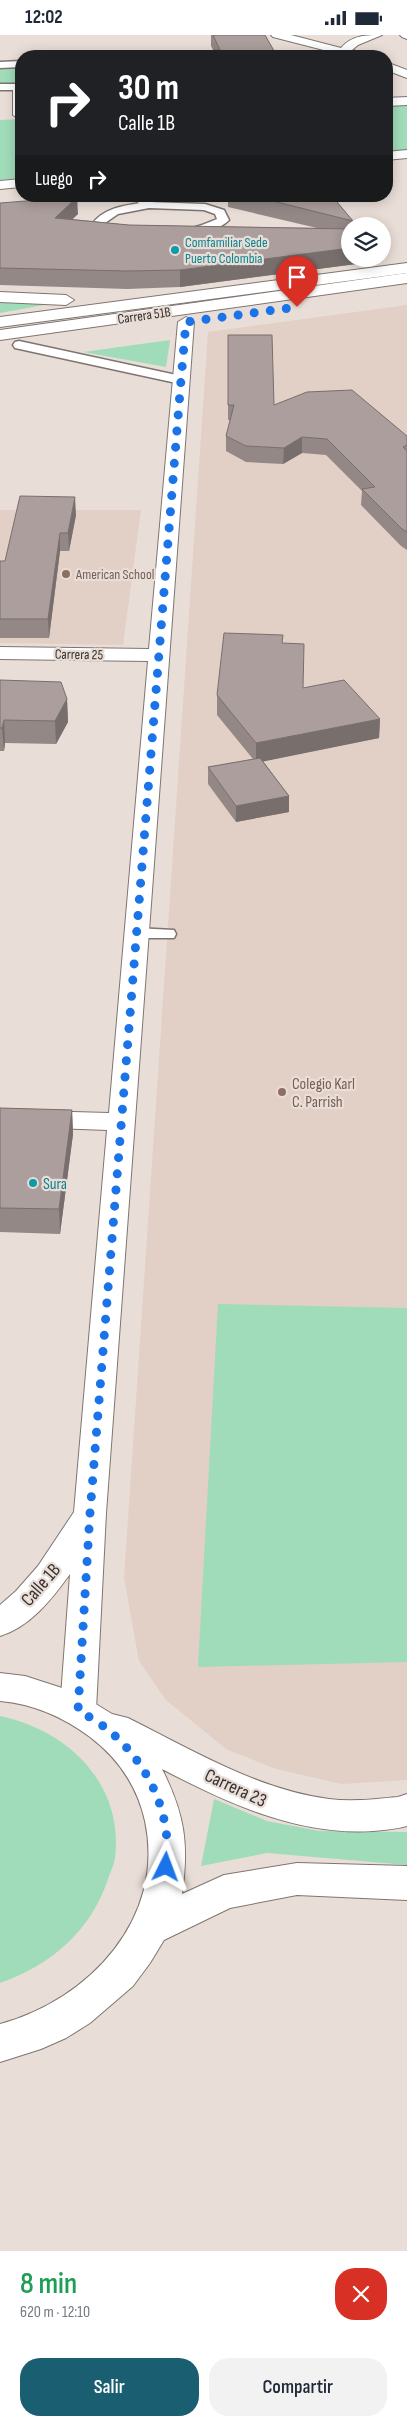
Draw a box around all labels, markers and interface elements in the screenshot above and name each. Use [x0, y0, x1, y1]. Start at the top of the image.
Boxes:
text: 12:02 [25, 6, 63, 29]
text: 30 m [118, 67, 179, 110]
icon: right [35, 70, 100, 135]
text: Calle 1B [118, 110, 175, 137]
icon: right [83, 165, 111, 193]
text: Luego [35, 168, 73, 191]
map controls [341, 217, 391, 267]
button: layers [341, 217, 391, 267]
place label: Comfamiliar Sede Puerto Colombia [185, 234, 268, 267]
marker: Comfamiliar Sede Puerto Colombia [169, 244, 181, 256]
pin [276, 256, 318, 307]
icon: arrive [283, 263, 311, 291]
street label: Carrera 51B [116, 303, 172, 328]
place label: American School [75, 566, 154, 583]
marker: American School [60, 568, 72, 580]
street label: Carrera 25 [55, 646, 104, 663]
place label: Colegio Karl C. Parrish [292, 1075, 355, 1112]
marker: Colegio Karl C. Parrish [276, 1086, 288, 1098]
place label: Sura [43, 1175, 67, 1194]
marker: Sura [27, 1177, 39, 1189]
street label: Calle 1B [16, 1559, 66, 1611]
street label: Carrera 23 [201, 1764, 270, 1813]
position arrow [139, 1840, 191, 1892]
text: 8 min [20, 2266, 77, 2302]
button: close [335, 2268, 387, 2320]
text: 620 m · 12:10 [20, 2303, 90, 2322]
button: Salir [20, 2358, 199, 2416]
button: Compartir [209, 2358, 387, 2416]

